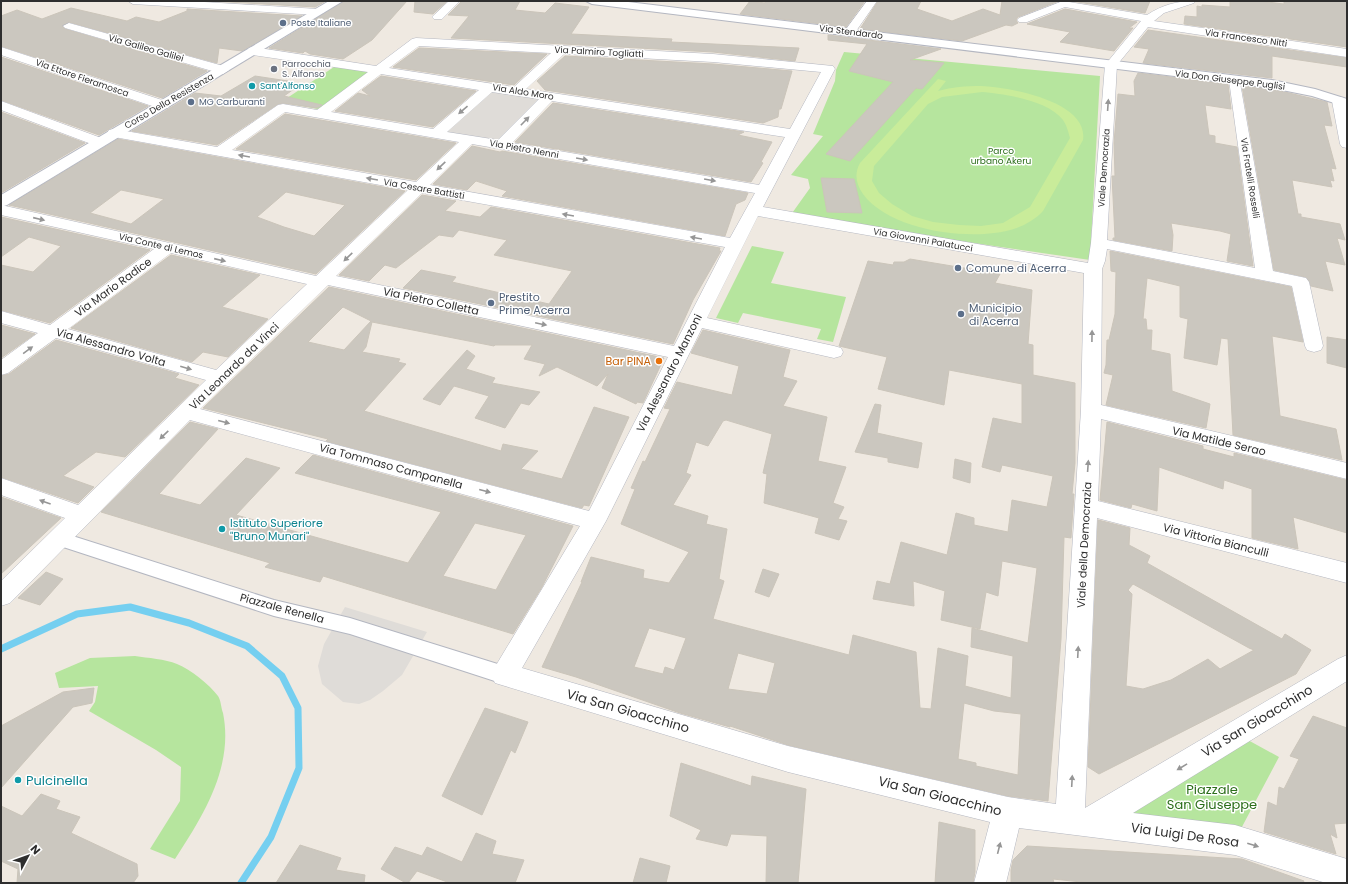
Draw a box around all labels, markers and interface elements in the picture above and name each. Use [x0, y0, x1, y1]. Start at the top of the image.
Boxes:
place label: Poste Italiane [291, 17, 352, 29]
marker: Poste Italiane [278, 18, 288, 28]
street label: Via Stendardo [818, 22, 884, 42]
street label: Via Francesco Nitti [1204, 26, 1288, 50]
street label: Via Galileo Galilei [107, 32, 185, 64]
street label: Via Palmiro Togliatti [554, 44, 644, 60]
street label: Via Ettore Fieramosca [34, 56, 130, 100]
place label: Parrocchia S. Alfonso [282, 58, 331, 80]
marker: Parrocchia S. Alfonso [269, 64, 279, 74]
street label: Via Don Giuseppe Puglisi [1174, 67, 1286, 93]
street label: Corso Della Resistenza [122, 70, 216, 132]
place label: Sant'Alfonso [260, 80, 315, 92]
marker: Sant'Alfonso [247, 81, 257, 91]
street label: Via Aldo Moro [491, 81, 555, 103]
place label: MG Carburanti [199, 96, 265, 108]
marker: MG Carburanti [186, 97, 196, 107]
one-way arrow [1105, 99, 1112, 111]
one-way arrow [458, 106, 468, 115]
one-way arrow [521, 115, 530, 126]
street label: Viale Democrazia [1095, 128, 1113, 208]
street label: Via Pietro Nenni [488, 137, 560, 161]
street label: Via Fratelli Rosselli [1238, 137, 1262, 219]
park label: Parco urbano Akeru [971, 145, 1032, 167]
one-way arrow [237, 153, 250, 159]
one-way arrow [576, 156, 588, 162]
one-way arrow [436, 162, 447, 171]
one-way arrow [365, 176, 378, 182]
street label: Via Cesare Battisti [383, 176, 465, 202]
one-way arrow [704, 178, 716, 184]
one-way arrow [562, 211, 574, 217]
one-way arrow [33, 216, 45, 222]
street label: Via Giovanni Palatucci [872, 225, 974, 255]
street label: Via Conte di Lemos [118, 230, 205, 262]
one-way arrow [690, 234, 702, 240]
one-way arrow [343, 252, 353, 262]
street label: Via Mario Radice [71, 253, 155, 321]
one-way arrow [214, 257, 227, 263]
place label: Comune di Acerra [966, 260, 1066, 276]
marker: Comune di Acerra [953, 263, 963, 273]
street label: Via Pietro Colletta [382, 283, 480, 319]
place label: Prestito Prime Acerra [499, 289, 570, 318]
marker: Prestito Prime Acerra [486, 298, 496, 308]
place label: Municipio di Acerra [969, 300, 1022, 329]
marker: Municipio di Acerra [956, 309, 966, 319]
street label: Via Alessandro Manzoni [632, 311, 706, 435]
street label: Via Leonardo da Vinci [185, 319, 283, 413]
one-way arrow [535, 322, 547, 328]
street label: Via Alessandro Volta [54, 324, 168, 370]
one-way arrow [1089, 329, 1095, 342]
one-way arrow [22, 346, 33, 354]
place label: Bar PINA [606, 353, 652, 369]
marker: Bar PINA [654, 356, 664, 366]
one-way arrow [180, 365, 192, 371]
one-way arrow [218, 420, 231, 426]
street label: Via Matilde Serao [1170, 422, 1268, 460]
one-way arrow [159, 430, 169, 440]
street label: Via Tommaso Campanella [317, 439, 465, 493]
one-way arrow [1084, 460, 1091, 472]
street label: Viale della Democrazia [1073, 481, 1095, 609]
one-way arrow [479, 489, 492, 495]
one-way arrow [39, 498, 51, 504]
place label: Istituto Superiore "Bruno Munari" [230, 515, 323, 544]
street label: Via Vittoria Bianculli [1161, 519, 1271, 561]
marker: Istituto Superiore "Bruno Munari" [217, 524, 227, 534]
street label: Piazzale Renella [238, 589, 326, 627]
one-way arrow [1075, 646, 1082, 658]
street label: Via San Gioacchino [1198, 680, 1316, 762]
street label: Via San Gioacchino [564, 684, 692, 738]
one-way arrow [1177, 763, 1187, 771]
place label: Pulcinella [26, 771, 88, 790]
street label: Via San Gioacchino [876, 771, 1004, 821]
one-way arrow [1069, 774, 1075, 787]
marker: Pulcinella [13, 775, 23, 785]
park label: Piazzale San Giuseppe [1167, 780, 1257, 814]
street label: Via Luigi De Rosa [1130, 818, 1240, 852]
north arrow [8, 836, 48, 876]
text: N [27, 841, 44, 858]
one-way arrow [996, 841, 1002, 853]
one-way arrow [1247, 842, 1259, 848]

